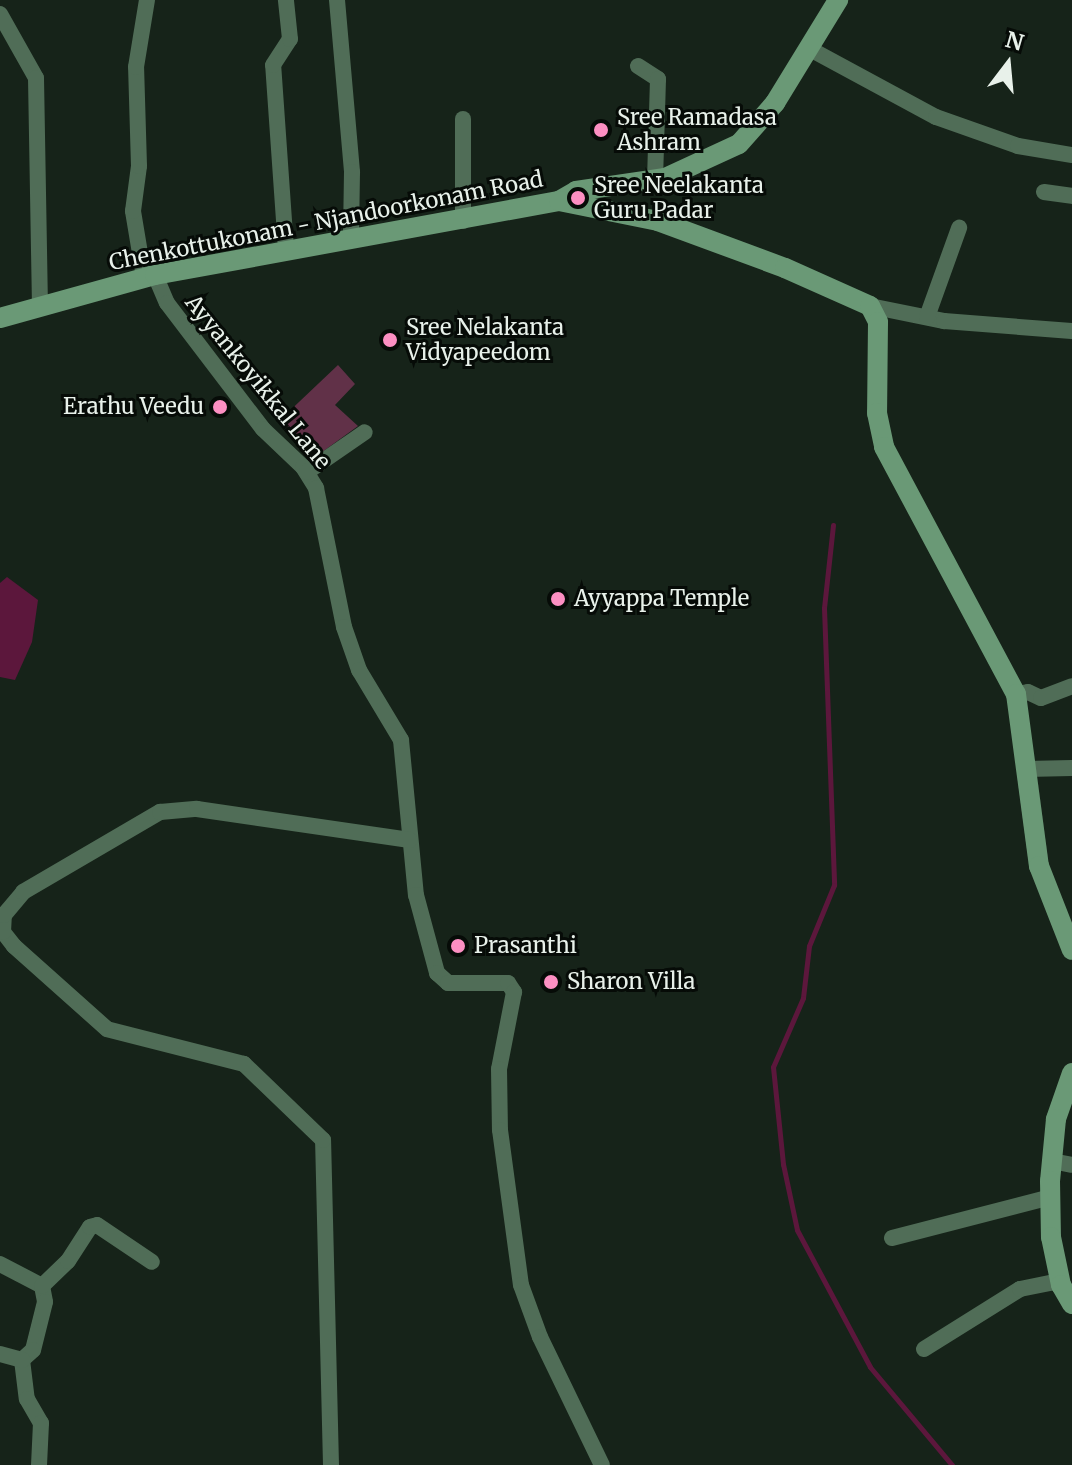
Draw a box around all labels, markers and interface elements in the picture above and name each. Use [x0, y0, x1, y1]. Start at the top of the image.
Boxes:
north arrow [968, 24, 1048, 104]
text: N [1002, 25, 1027, 57]
place label: Sree Ramadasa Ashram [617, 104, 777, 156]
marker: Sree Ramadasa Ashram [592, 121, 610, 139]
street label: Chenkottukonam - Njandoorkonam Road [107, 166, 545, 276]
place label: Sree Neelakanta Guru Padar [594, 172, 764, 224]
marker: Sree Neelakanta Guru Padar [569, 189, 587, 207]
street label: Ayyankoyikkal Lane [180, 290, 336, 474]
place label: Sree Nelakanta Vidyapeedom [406, 314, 564, 366]
marker: Sree Nelakanta Vidyapeedom [381, 331, 399, 349]
place label: Erathu Veedu [63, 394, 204, 420]
marker: Erathu Veedu [211, 398, 229, 416]
place label: Ayyappa Temple [574, 586, 749, 612]
marker: Ayyappa Temple [549, 590, 567, 608]
place label: Prasanthi [474, 933, 577, 959]
marker: Prasanthi [449, 937, 467, 955]
place label: Sharon Villa [567, 969, 695, 995]
marker: Sharon Villa [542, 973, 560, 991]

